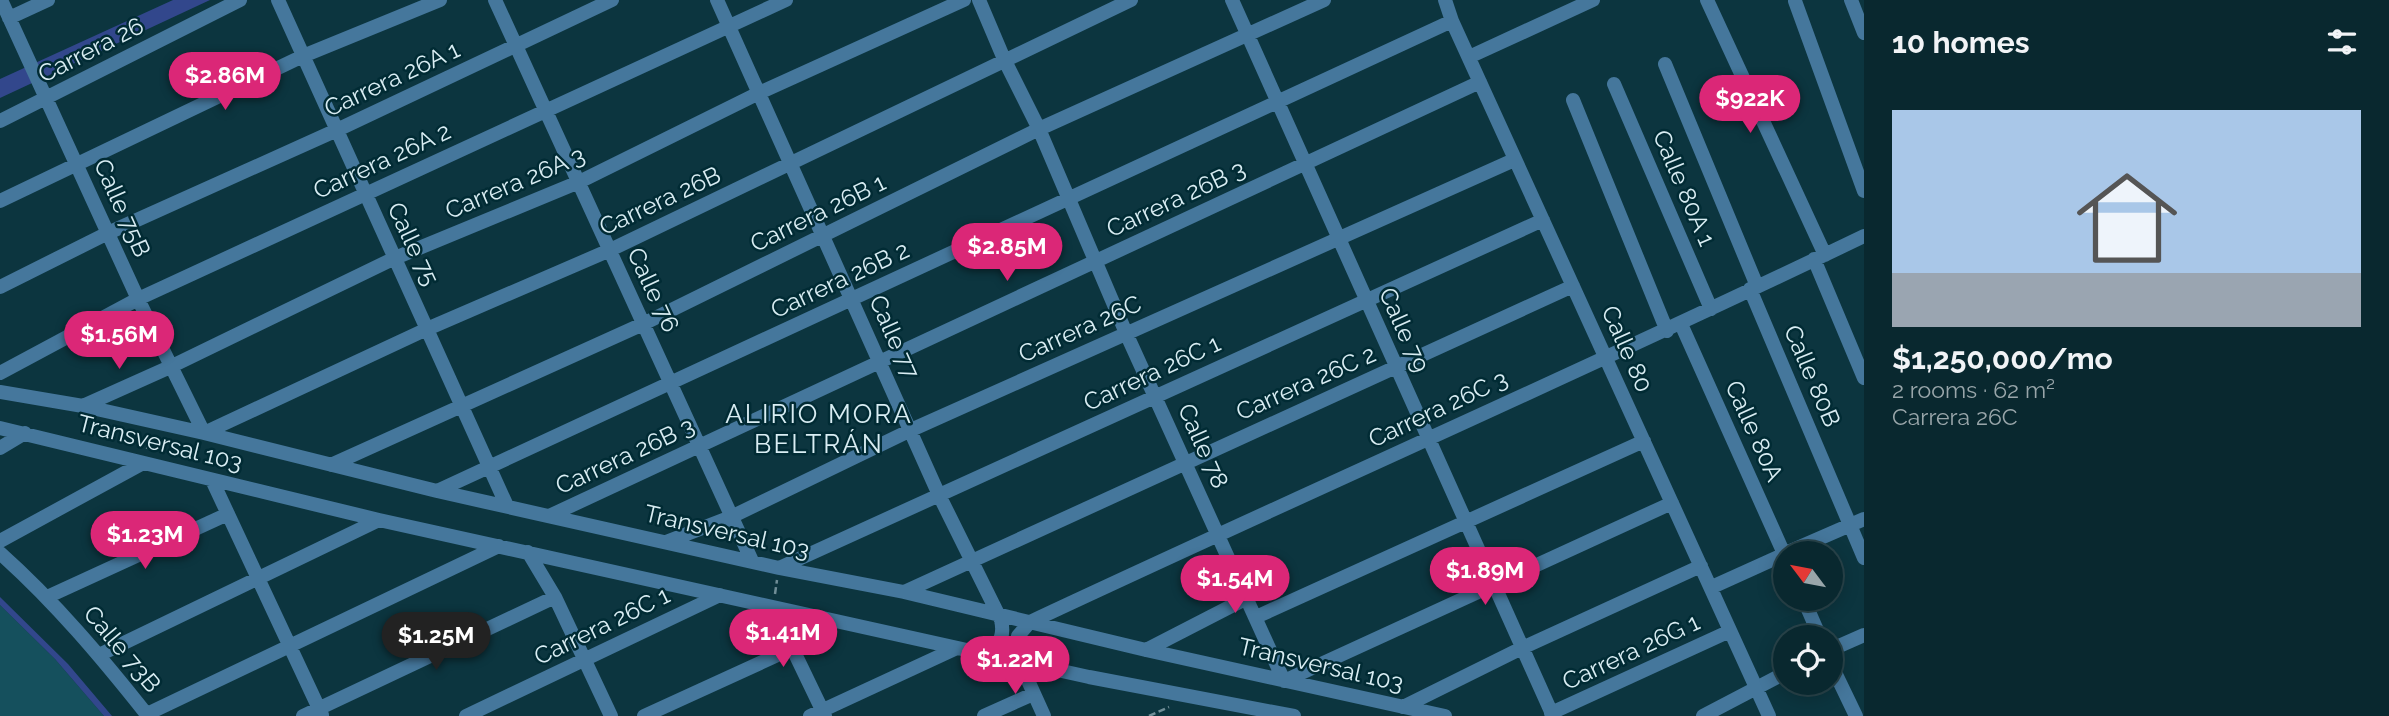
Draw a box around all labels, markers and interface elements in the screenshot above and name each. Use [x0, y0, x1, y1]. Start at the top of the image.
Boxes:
street label: Carrera 26 [33, 11, 148, 89]
icon: filters [2323, 23, 2361, 61]
text: 10 homes [1892, 25, 2029, 60]
street label: Carrera 26A 1 [319, 35, 464, 123]
pin: $2.86M [168, 52, 282, 112]
text: $2.86M [185, 61, 265, 88]
pin: $922K [1701, 76, 1799, 135]
text: $922K [1715, 84, 1785, 111]
street label: Carrera 26A 2 [308, 116, 455, 205]
street label: Calle 80A 1 [1647, 125, 1722, 250]
street label: Carrera 26A 3 [441, 140, 589, 225]
street label: Calle 75B [88, 154, 157, 261]
street label: Carrera 26B 3 [1102, 154, 1250, 243]
icon: home [2064, 155, 2190, 281]
street label: Carrera 26B [594, 160, 725, 241]
street label: Carrera 26B 1 [745, 167, 890, 258]
street label: Calle 75 [382, 198, 445, 290]
pin: $2.85M [950, 224, 1064, 283]
text: $2.85M [967, 232, 1047, 259]
street label: Carrera 26B 2 [766, 235, 914, 324]
street label: Calle 76 [621, 243, 686, 337]
street label: Calle 79 [1373, 283, 1436, 377]
street label: Carrera 26C [1014, 289, 1146, 368]
street label: Calle 77 [863, 290, 926, 383]
street label: Calle 80 [1596, 301, 1659, 397]
pin: $1.56M [62, 312, 176, 371]
text: $1.56M [80, 320, 158, 347]
street label: Calle 80B [1778, 321, 1847, 431]
street label: Carrera 26C 1 [1079, 328, 1225, 417]
street label: Carrera 26C 2 [1232, 339, 1380, 426]
text: $1,250,000/mo [1892, 341, 2113, 376]
street label: Carrera 26C 3 [1364, 364, 1512, 453]
street label: Calle 80A [1719, 376, 1790, 486]
text: 2 rooms · 62 m² [1892, 376, 2055, 403]
district label: ALIRIO MORA BELTRÁN [725, 399, 913, 459]
street label: Calle 78 [1172, 399, 1235, 493]
text: Carrera 26C [1892, 403, 2018, 430]
street label: Transversal 103 [75, 408, 245, 477]
street label: Carrera 26B 3 [551, 411, 699, 500]
street label: Transversal 103 [642, 498, 812, 565]
pin: $1.23M [88, 512, 202, 571]
text: $1.23M [107, 520, 183, 547]
north arrow [1773, 541, 1843, 611]
map controls [1773, 541, 1843, 695]
pin: $1.89M [1428, 548, 1542, 607]
pin: $1.54M [1178, 556, 1292, 615]
text: $1.89M [1446, 556, 1524, 583]
text: $1.54M [1197, 564, 1273, 591]
street label: Carrera 26C 1 [529, 580, 674, 671]
street label: Calle 73B [78, 599, 167, 698]
street label: Carrera 26G 1 [1557, 607, 1704, 696]
pin: $1.41M [726, 610, 840, 669]
pin: $1.25M [379, 612, 493, 672]
text: $1.41M [745, 618, 821, 645]
text: $1.25M [398, 621, 474, 648]
button: locate [1773, 625, 1843, 695]
street label: Transversal 103 [1236, 631, 1406, 698]
pin: $1.22M [958, 636, 1072, 696]
text: $1.22M [977, 645, 1053, 672]

